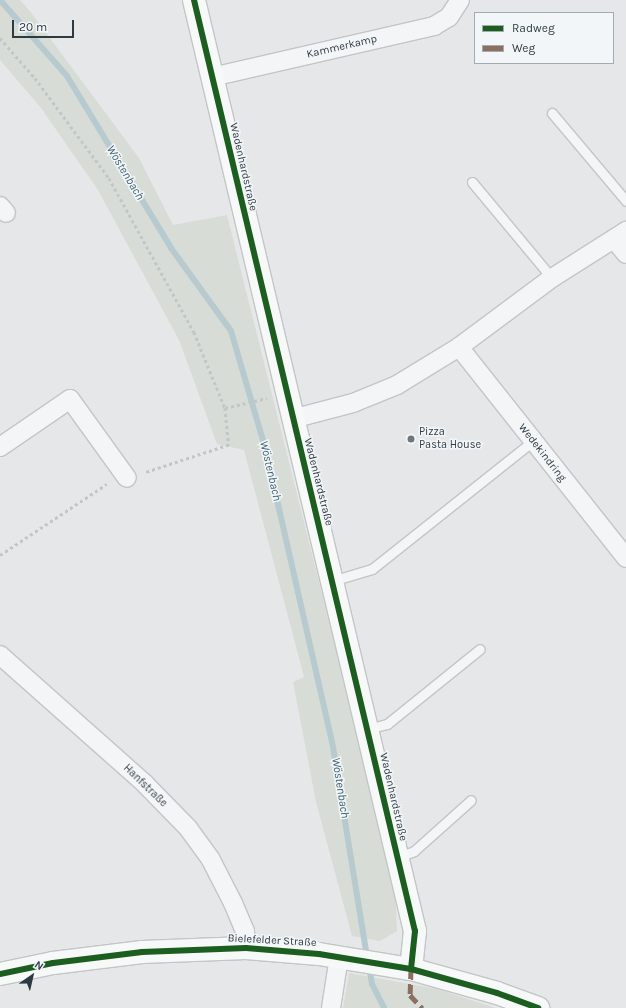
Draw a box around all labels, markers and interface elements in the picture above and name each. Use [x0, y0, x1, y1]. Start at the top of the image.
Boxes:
scale bar [14, 12, 76, 38]
legend [474, 12, 614, 64]
text: 20 m [19, 20, 47, 34]
text: Radweg [512, 21, 555, 35]
street label: Kammerkamp [305, 32, 379, 62]
text: Weg [512, 41, 535, 55]
street label: Wadenhardstraße [226, 122, 260, 212]
water label: Wöstenbach [103, 143, 147, 203]
street label: Wedekindring [515, 421, 569, 485]
place label: Pizza Pasta House [419, 426, 481, 452]
marker: Pizza Pasta House [406, 434, 416, 444]
street label: Wadenhardstraße [301, 437, 335, 527]
water label: Wöstenbach [256, 439, 284, 503]
street label: Wadenhardstraße [376, 752, 410, 842]
water label: Wöstenbach [328, 757, 352, 819]
street label: Hanfstraße [120, 762, 170, 810]
street label: Bielefelder Straße [227, 932, 317, 950]
north arrow [12, 956, 52, 996]
text: N [32, 958, 46, 973]

